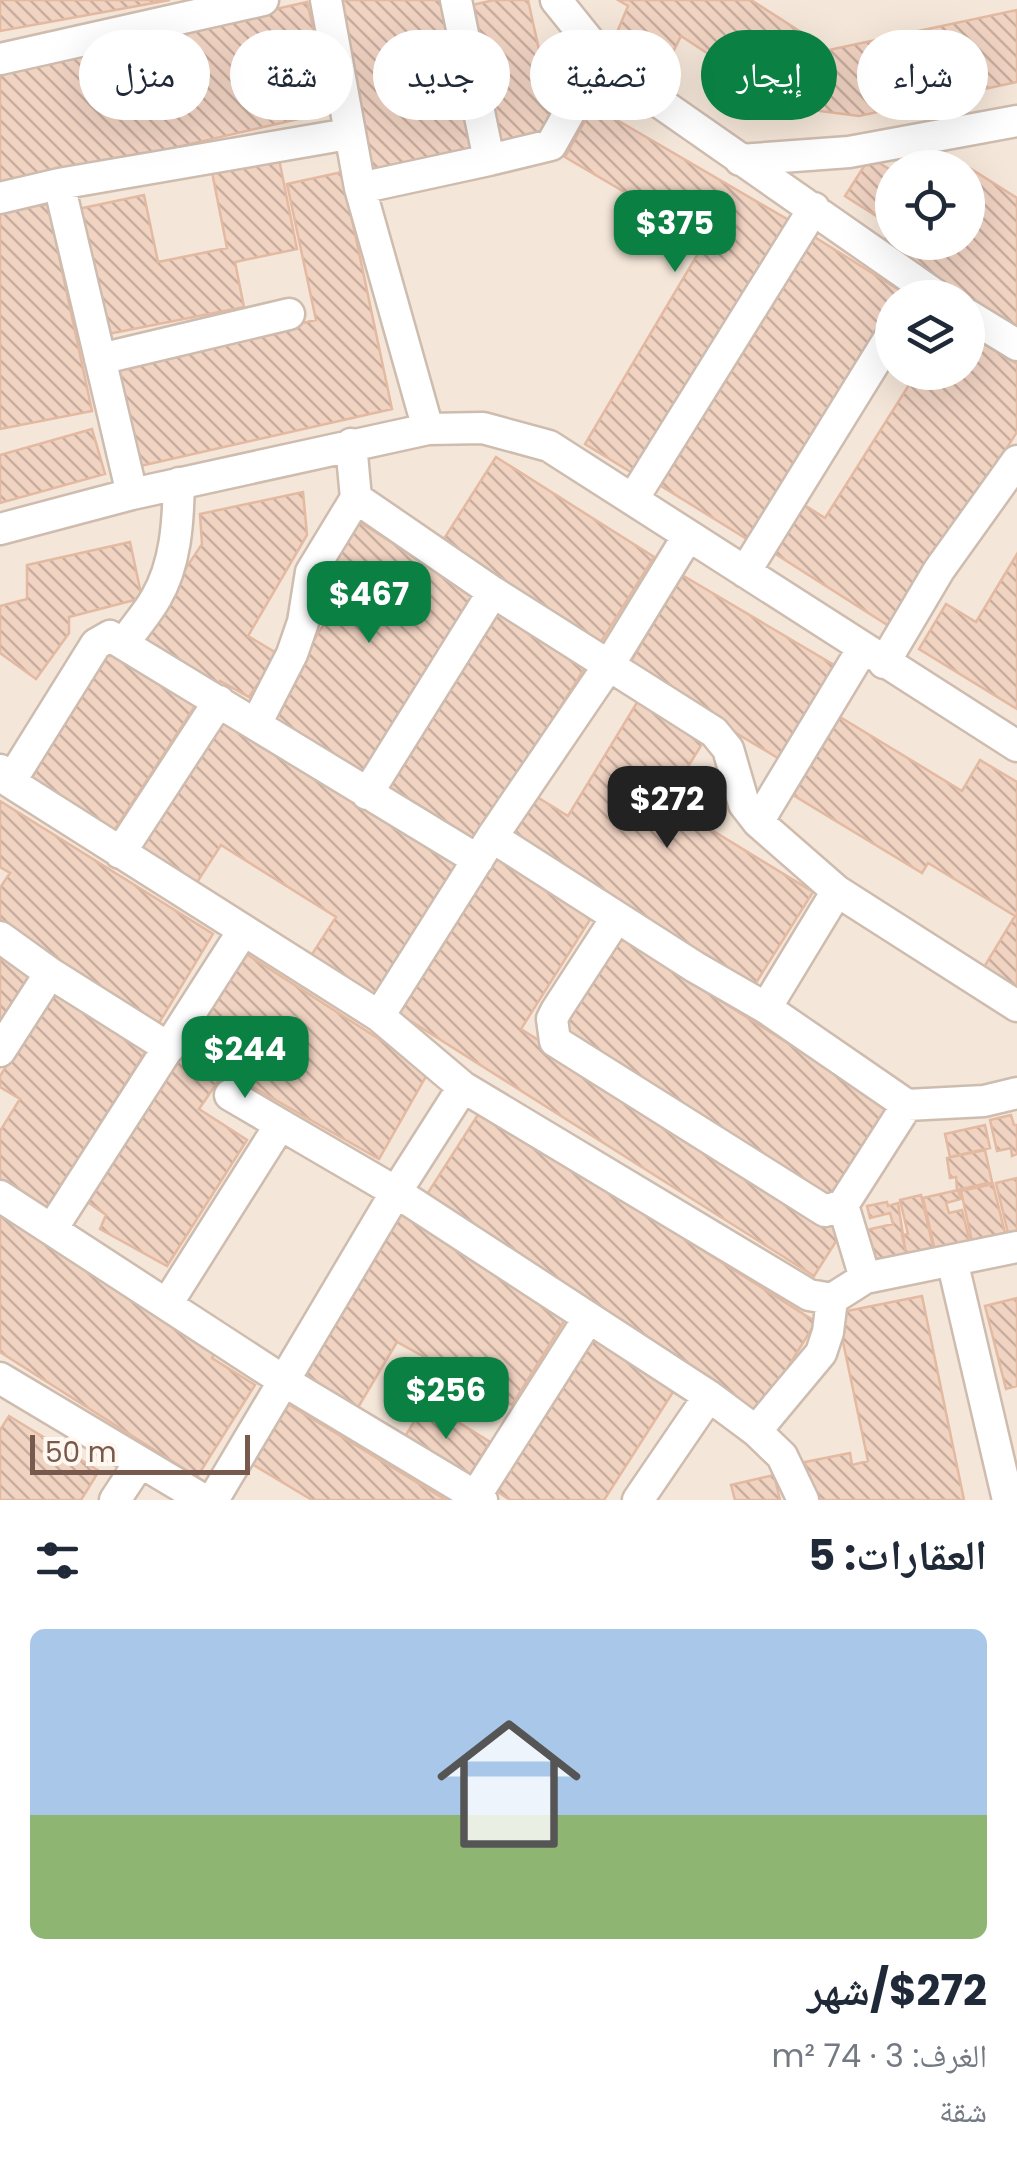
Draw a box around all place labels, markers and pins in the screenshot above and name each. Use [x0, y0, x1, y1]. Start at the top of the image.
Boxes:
pin: $375 [616, 190, 734, 275]
pin: $467 [310, 561, 428, 646]
pin: $272 [608, 766, 726, 851]
pin: $244 [186, 1016, 304, 1101]
pin: $256 [387, 1357, 505, 1442]

